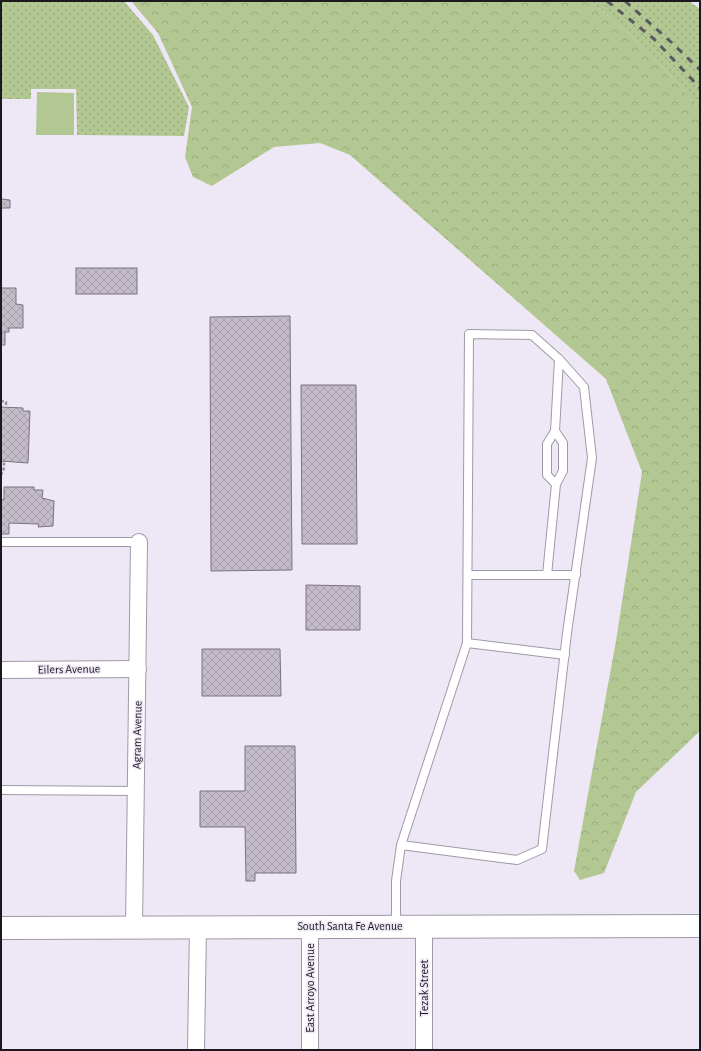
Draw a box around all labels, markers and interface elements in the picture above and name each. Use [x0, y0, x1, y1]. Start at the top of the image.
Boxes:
street label: Eilers Avenue [38, 662, 100, 676]
street label: Agram Avenue [130, 701, 144, 769]
street label: South Santa Fe Avenue [297, 920, 403, 932]
street label: East Arroyo Avenue [304, 943, 317, 1033]
street label: Tezak Street [418, 959, 430, 1016]

